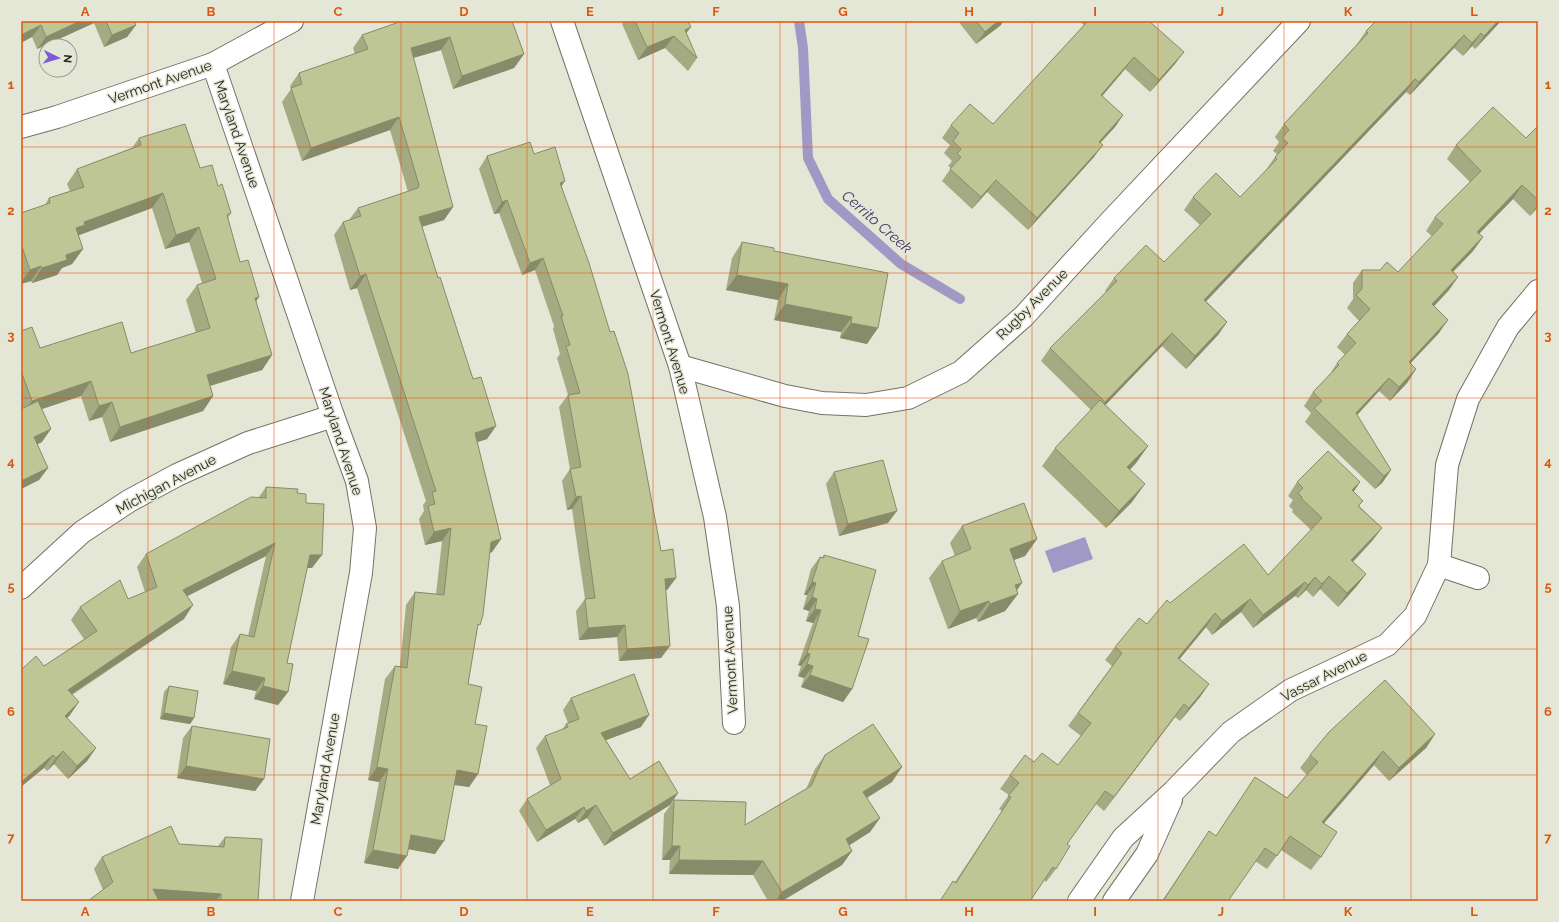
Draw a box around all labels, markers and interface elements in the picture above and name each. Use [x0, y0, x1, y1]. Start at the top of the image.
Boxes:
text: A [81, 4, 90, 19]
text: B [207, 4, 216, 19]
text: C [334, 4, 343, 19]
text: D [459, 4, 469, 19]
text: E [586, 4, 594, 19]
text: F [712, 4, 720, 19]
text: G [838, 4, 848, 19]
text: H [964, 4, 974, 19]
text: I [1093, 4, 1097, 19]
text: J [1218, 4, 1224, 19]
text: K [1344, 4, 1353, 19]
text: L [1470, 4, 1478, 19]
north arrow [38, 38, 78, 78]
text: N [61, 54, 74, 64]
street label: Vermont Avenue [106, 57, 214, 107]
text: 1 [8, 77, 15, 92]
text: 1 [1545, 77, 1552, 92]
street label: Maryland Avenue [211, 78, 263, 190]
water label: Cerrito Creek [838, 187, 916, 257]
text: 2 [7, 203, 15, 218]
text: 2 [1544, 203, 1552, 218]
street label: Rugby Avenue [993, 265, 1071, 343]
street label: Vermont Avenue [647, 288, 693, 396]
text: 3 [7, 328, 15, 343]
text: 3 [1544, 328, 1552, 343]
street label: Maryland Avenue [316, 385, 366, 497]
street label: Michigan Avenue [113, 451, 219, 517]
text: 4 [7, 454, 15, 469]
text: 4 [1544, 454, 1552, 469]
text: 5 [7, 579, 15, 594]
text: 5 [1544, 579, 1552, 594]
street label: Vermont Avenue [719, 606, 741, 714]
street label: Vassar Avenue [1278, 647, 1370, 705]
text: 6 [7, 704, 15, 719]
text: 6 [1544, 704, 1552, 719]
street label: Maryland Avenue [307, 712, 343, 826]
text: 7 [7, 830, 15, 845]
text: 7 [1544, 830, 1552, 845]
text: A [81, 904, 90, 919]
text: B [207, 904, 216, 919]
text: C [334, 904, 343, 919]
text: D [459, 904, 469, 919]
text: E [586, 904, 594, 919]
text: F [712, 904, 720, 919]
text: G [838, 904, 848, 919]
text: H [964, 904, 974, 919]
text: I [1093, 904, 1097, 919]
text: J [1218, 904, 1224, 919]
text: K [1344, 904, 1353, 919]
text: L [1470, 904, 1478, 919]

